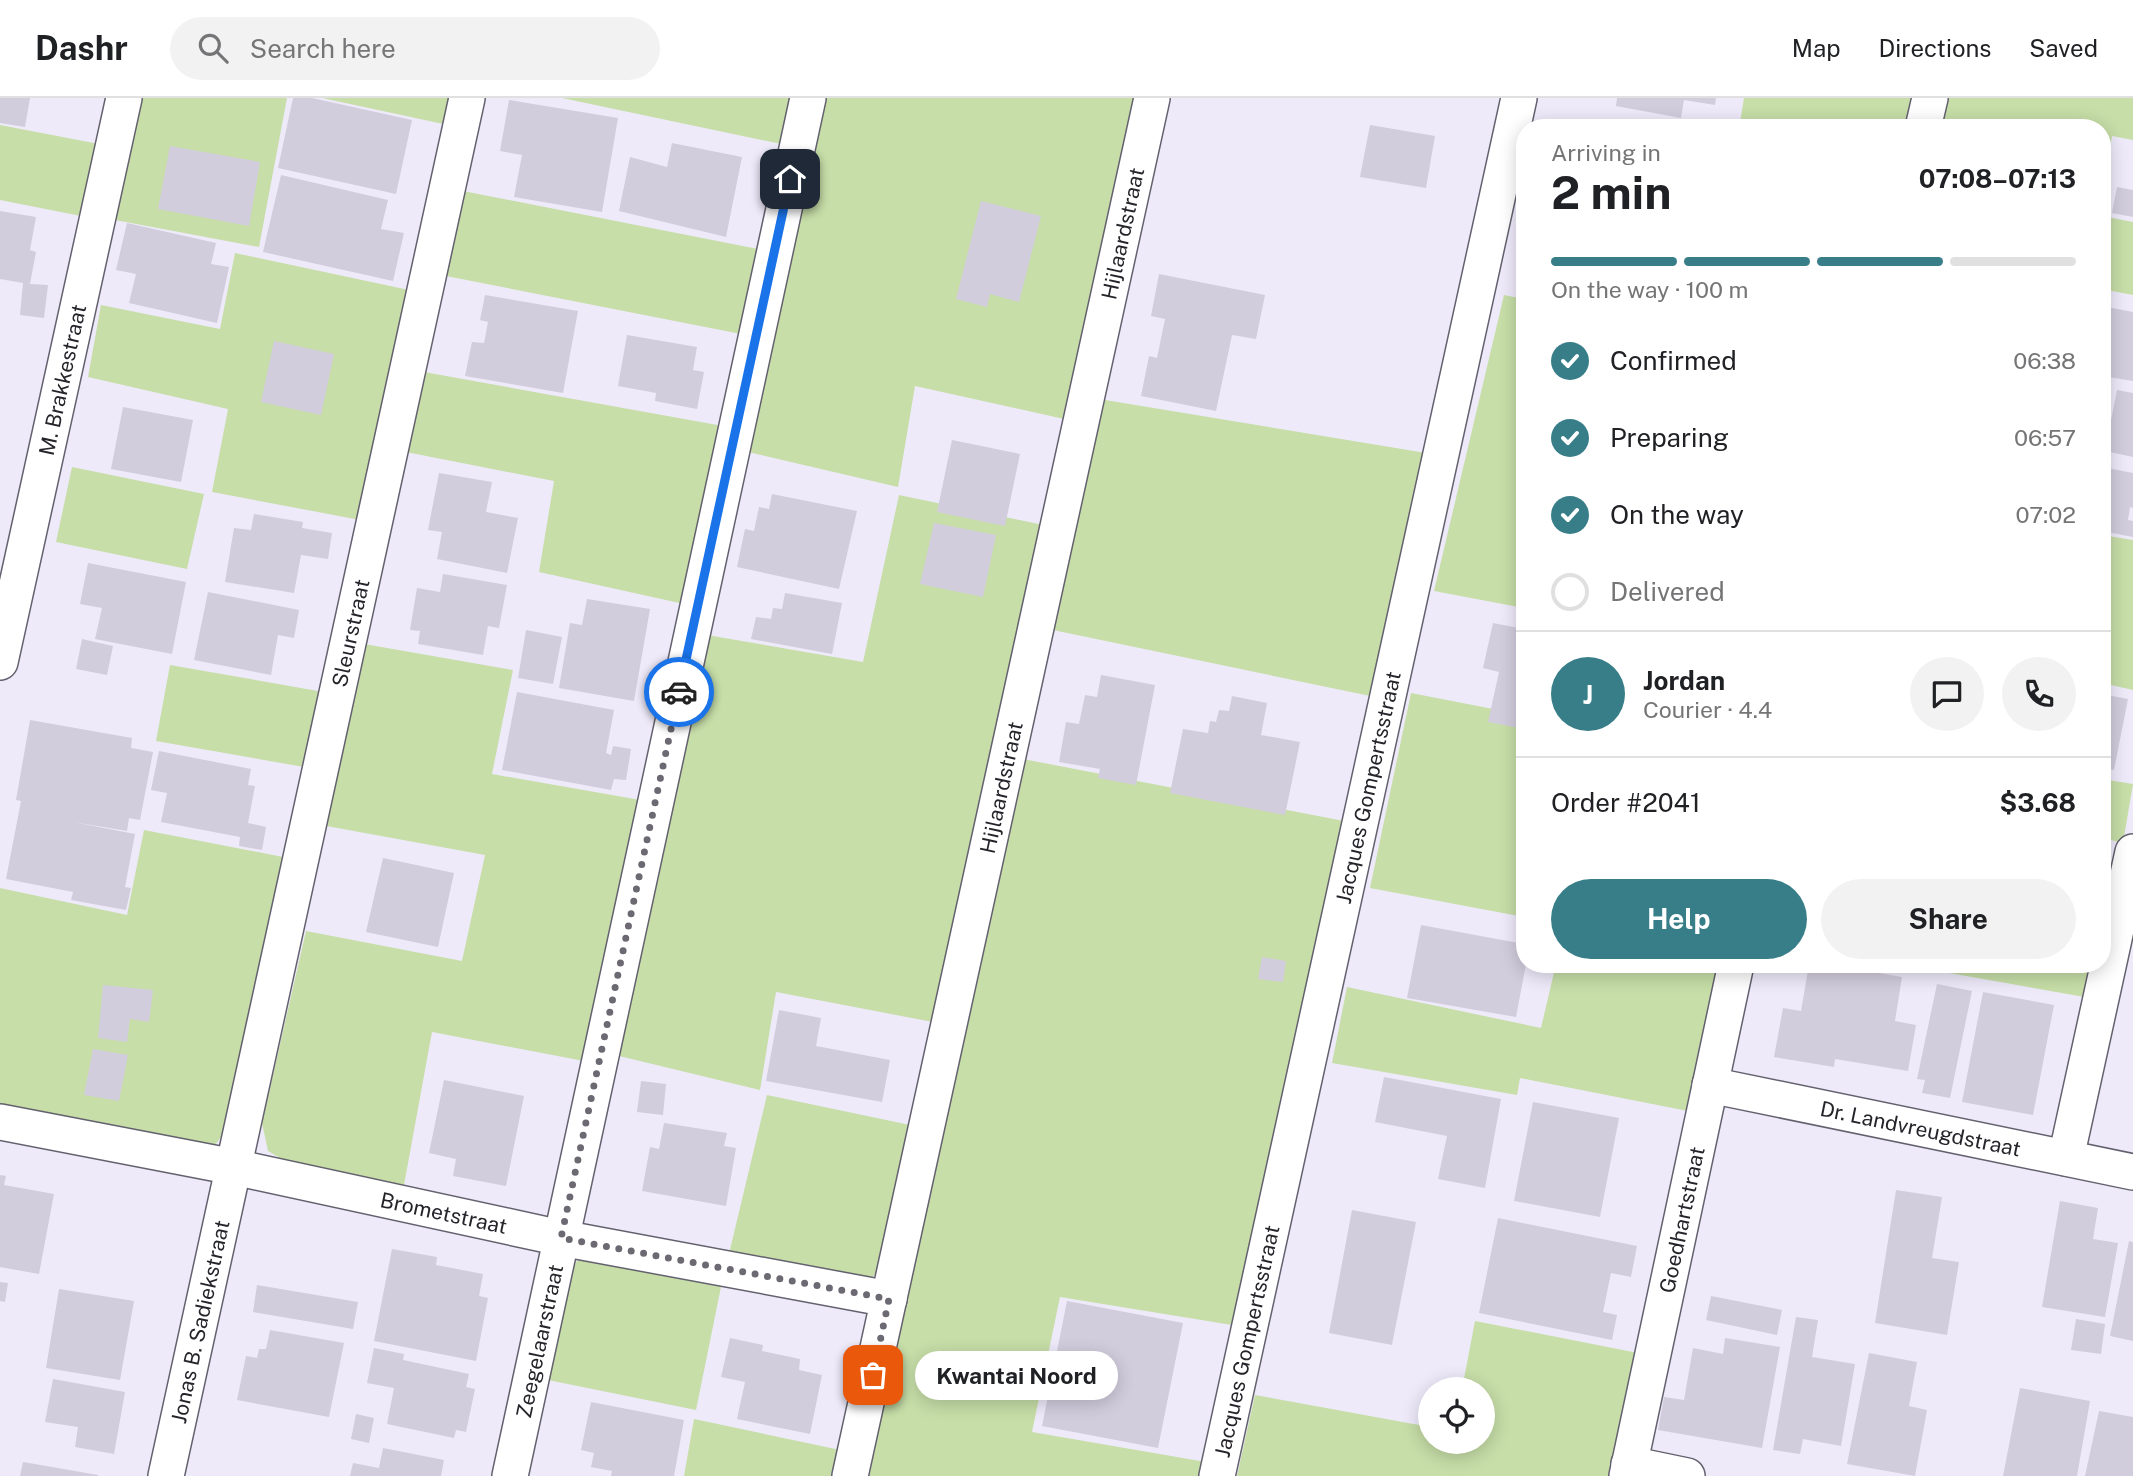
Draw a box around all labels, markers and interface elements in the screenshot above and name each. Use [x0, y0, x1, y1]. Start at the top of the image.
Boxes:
search box [170, 17, 660, 80]
text: Dashr [35, 29, 128, 67]
icon: search [194, 29, 232, 67]
text: Search here [250, 33, 396, 64]
text: Map [1792, 34, 1841, 62]
text: Directions [1879, 34, 1991, 62]
text: Saved [2029, 34, 2098, 62]
text: Arriving in [1551, 139, 1661, 166]
pin [760, 149, 820, 209]
icon: home [771, 160, 809, 198]
text: 07:08–07:13 [1919, 163, 2076, 194]
street label: Hijlaardstraat [1096, 165, 1149, 302]
text: 2 min [1551, 165, 1671, 219]
text: On the way · 100 m [1551, 276, 1748, 303]
street label: M. Brakkestraat [33, 302, 91, 458]
icon: check [1551, 342, 1589, 380]
text: Confirmed [1610, 345, 1737, 376]
text: 06:38 [2013, 347, 2076, 374]
icon: check [1551, 419, 1589, 457]
text: Preparing [1610, 422, 1729, 453]
text: 06:57 [2014, 424, 2076, 451]
icon: check [1551, 496, 1589, 534]
text: On the way [1610, 499, 1744, 530]
text: 07:02 [2016, 501, 2076, 528]
text: Delivered [1610, 576, 1725, 607]
street label: Sleurstraat [326, 577, 374, 689]
courier [644, 657, 714, 727]
button: chat [1910, 657, 1984, 731]
button: phone [2002, 657, 2076, 731]
text: Jordan [1643, 665, 1725, 696]
street label: Jacques Gompertsstraat [1330, 669, 1406, 906]
icon: car [660, 673, 698, 711]
text: J [1583, 679, 1593, 710]
text: Courier · 4.4 [1643, 696, 1772, 723]
street label: Hijlaardstraat [974, 719, 1028, 856]
text: Order #2041 [1551, 787, 1701, 818]
text: $3.68 [1999, 787, 2076, 818]
button: Help [1551, 879, 1807, 959]
button: Share [1821, 879, 2076, 959]
street label: Dr. Landvreugdstraat [1818, 1095, 2023, 1161]
street label: Goedhartstraat [1654, 1144, 1709, 1295]
street label: Brometstraat [378, 1187, 510, 1238]
street label: Jonas B. Sadiekstraat [165, 1218, 234, 1426]
street label: Jacques Gompertsstraat [1209, 1223, 1284, 1460]
street label: Zeegelaarstraat [510, 1262, 568, 1420]
pin [843, 1345, 903, 1405]
callout: Kwantai Noord [915, 1350, 1118, 1400]
icon: bag [854, 1356, 892, 1394]
text: Kwantai Noord [936, 1362, 1097, 1389]
map controls [1418, 1377, 1495, 1454]
button: locate [1418, 1377, 1495, 1454]

